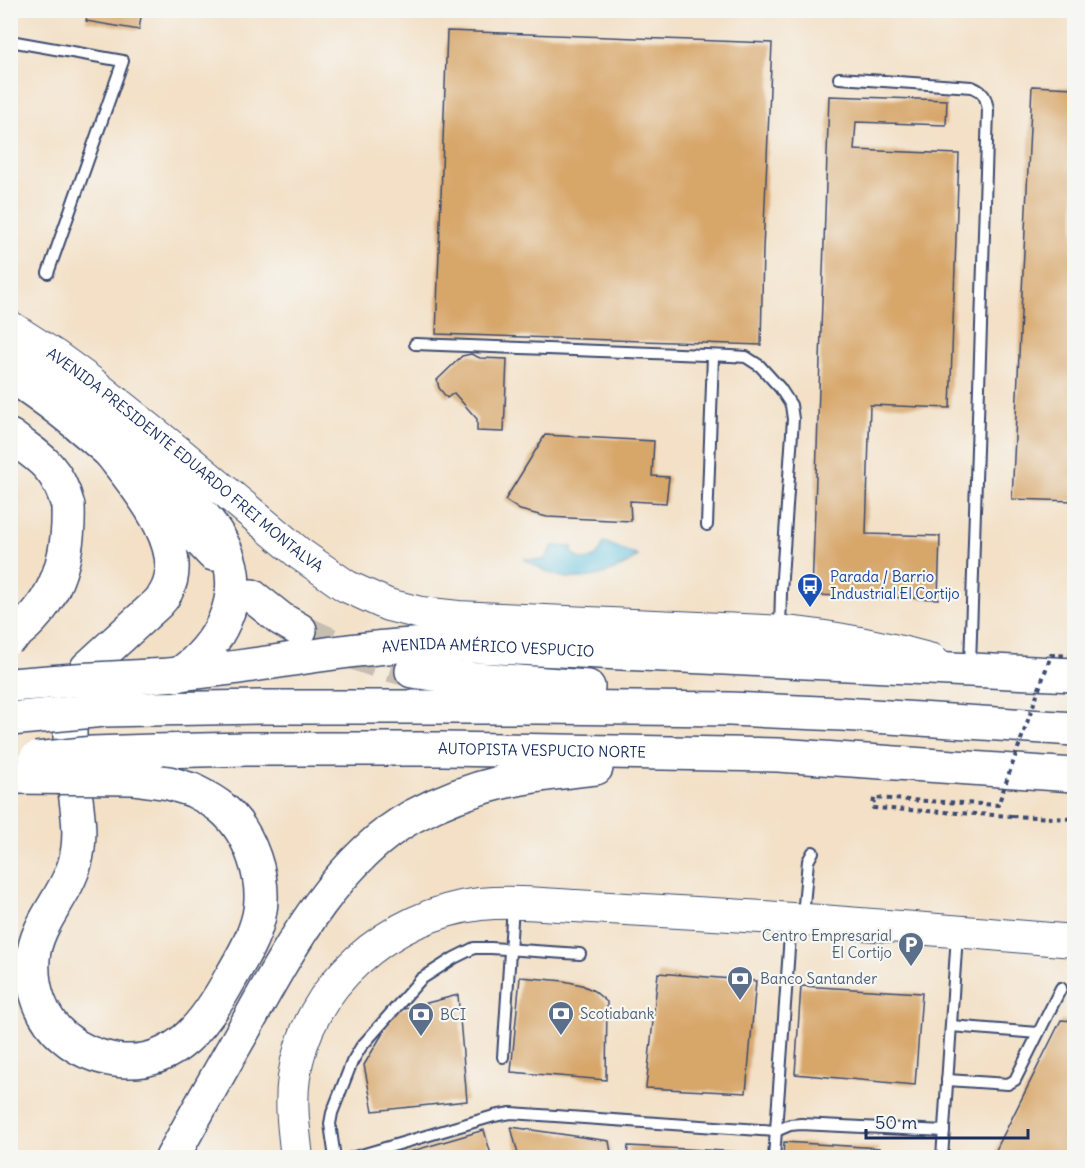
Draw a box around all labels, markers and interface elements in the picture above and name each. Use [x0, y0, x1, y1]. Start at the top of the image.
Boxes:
street label: AVENIDA PRESIDENTE EDUARDO FREI MONTALVA [43, 343, 327, 576]
place label: Parada / Barrio Industrial El Cortijo [830, 567, 960, 603]
bus stop icon: Parada / Barrio Industrial El Cortijo [795, 571, 825, 609]
street label: AVENIDA AMÉRICO VESPUCIO [381, 634, 595, 661]
street label: AUTOPISTA VESPUCIO NORTE [438, 739, 646, 762]
place label: Centro Empresarial El Cortijo [762, 926, 892, 962]
parking icon: Centro Empresarial El Cortijo [896, 930, 926, 968]
bank icon: Banco Santander [725, 964, 755, 1002]
place label: Banco Santander [760, 969, 877, 988]
bank icon: Scotiabank [546, 999, 576, 1037]
bank icon: BCI [406, 1000, 436, 1038]
place label: Scotiabank [580, 1004, 655, 1023]
place label: BCI [440, 1005, 466, 1024]
scale bar [866, 1102, 1028, 1140]
text: 50 m [875, 1111, 917, 1134]

